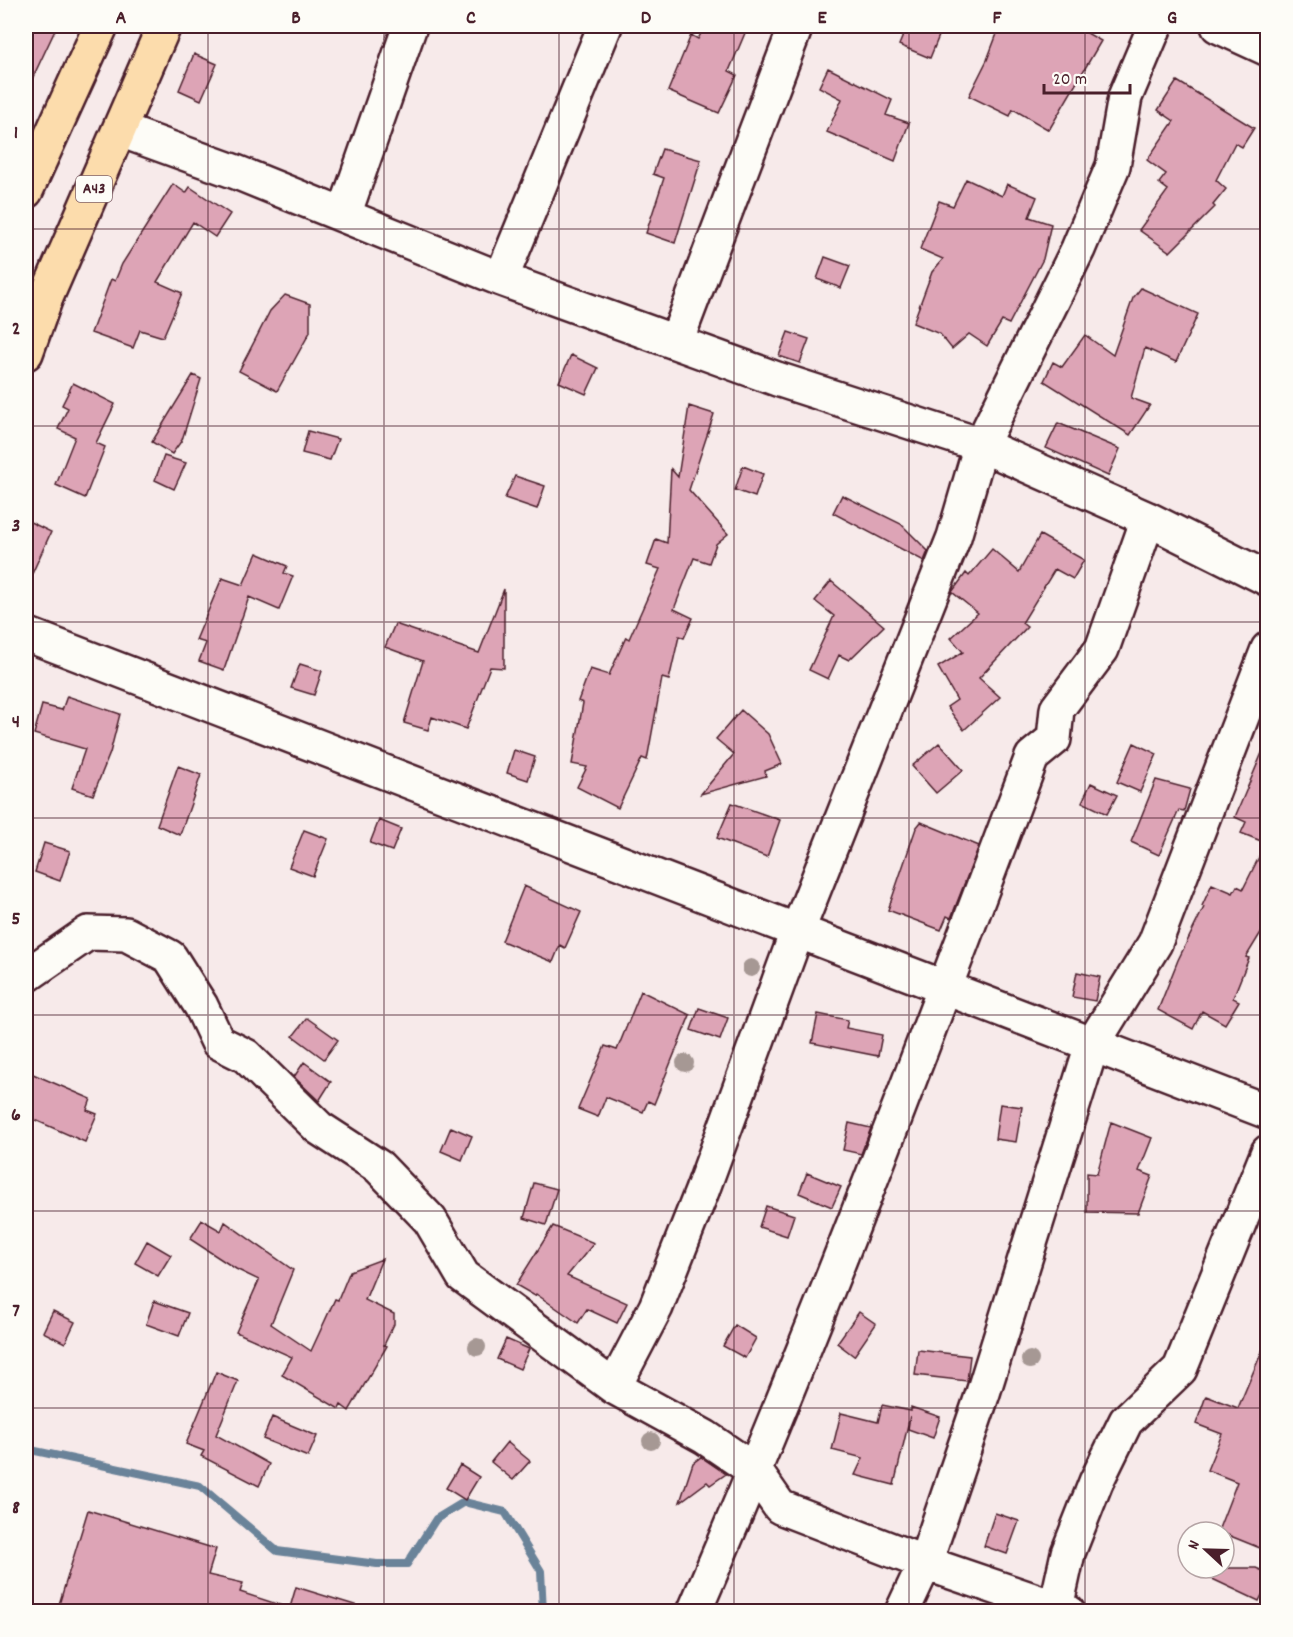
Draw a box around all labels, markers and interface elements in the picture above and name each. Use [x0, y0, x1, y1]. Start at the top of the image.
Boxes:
text: A [116, 5, 127, 33]
text: B [291, 5, 301, 33]
text: C [466, 5, 476, 33]
text: D [641, 5, 652, 33]
text: E [817, 5, 827, 33]
text: F [993, 5, 1003, 33]
text: G [1167, 5, 1177, 33]
scale bar [1044, 57, 1130, 95]
text: 20 m [1053, 68, 1087, 93]
text: 1 [14, 120, 18, 148]
road number: A43 [76, 176, 112, 202]
text: 2 [12, 316, 20, 344]
text: 3 [12, 513, 20, 541]
text: 4 [12, 709, 20, 737]
text: 5 [11, 906, 21, 934]
text: 6 [11, 1102, 21, 1130]
text: 7 [12, 1298, 20, 1326]
text: 8 [12, 1495, 20, 1523]
north arrow [1176, 1520, 1236, 1580]
text: N [1182, 1537, 1207, 1553]

